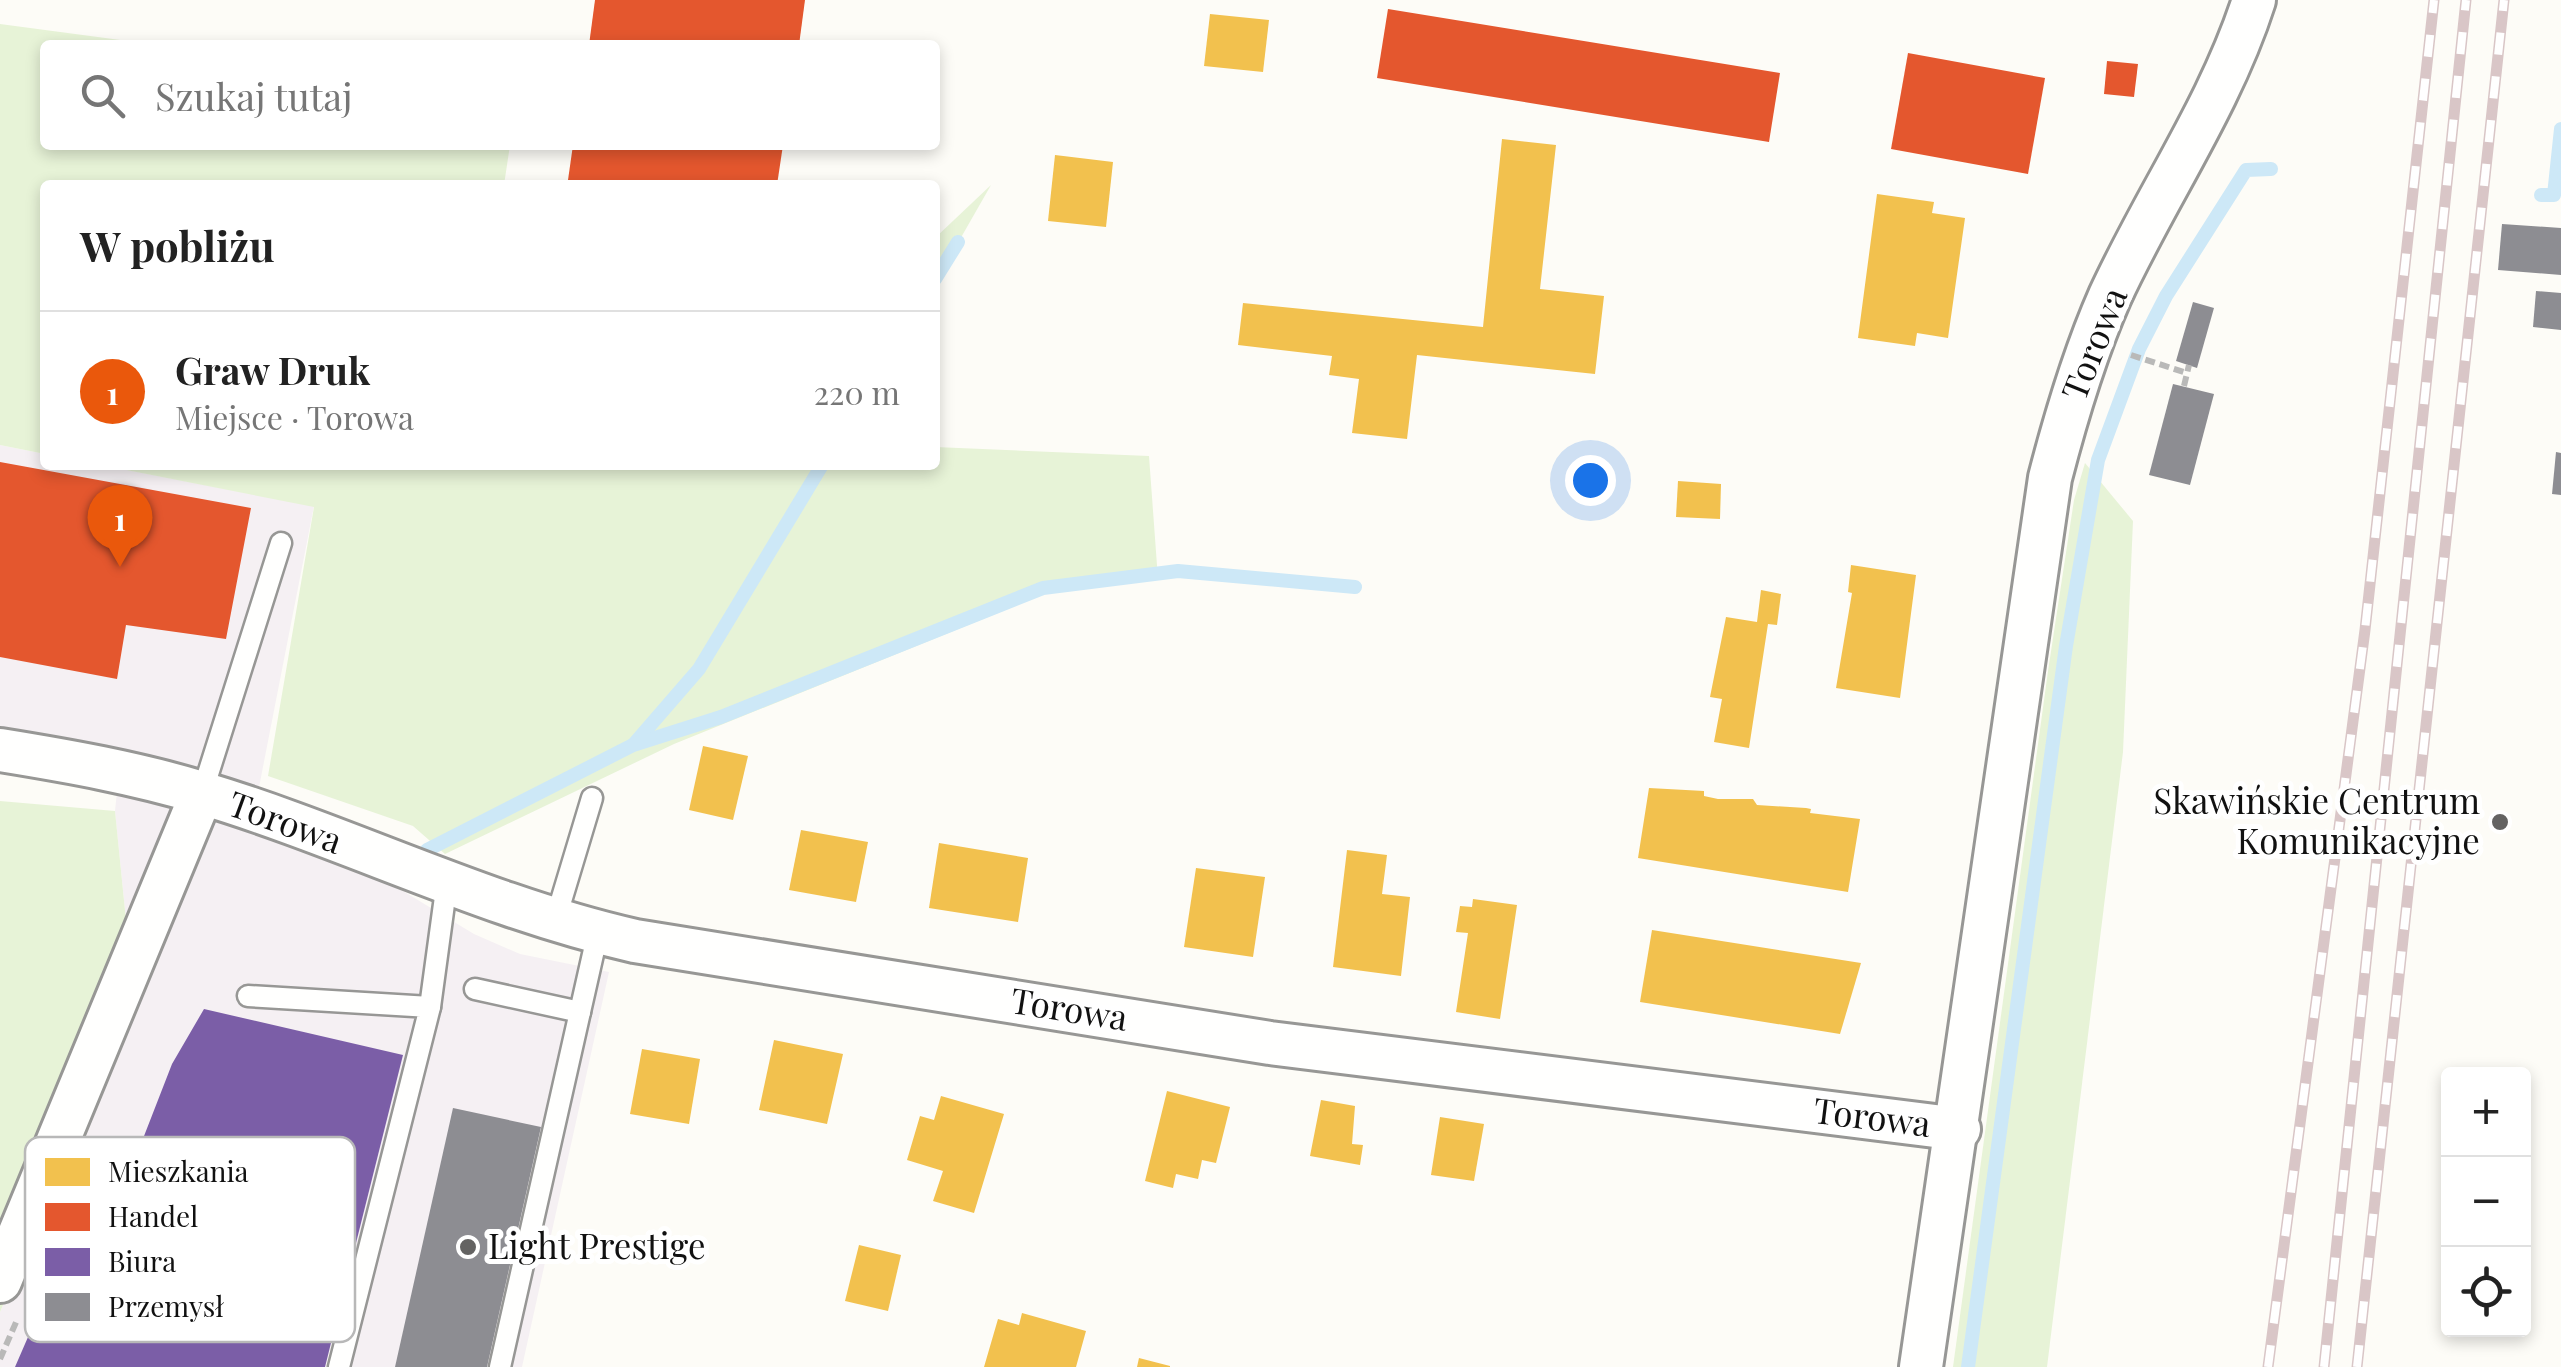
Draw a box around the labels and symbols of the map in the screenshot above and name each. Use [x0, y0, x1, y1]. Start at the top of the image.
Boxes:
street label: Torowa [2049, 279, 2137, 406]
your location [1565, 455, 1616, 506]
pin: 1 [88, 484, 152, 567]
place label: Skawińskie Centrum Komunikacyjne [2153, 776, 2480, 863]
street label: Torowa [223, 778, 350, 863]
marker: Skawińskie Centrum Komunikacyjne [2489, 811, 2511, 833]
street label: Torowa [1008, 975, 1132, 1040]
street label: Torowa [1811, 1085, 1934, 1146]
legend [25, 1137, 355, 1342]
text: Mieszkania [108, 1152, 249, 1189]
text: Handel [108, 1197, 198, 1234]
place label: Light Prestige [488, 1221, 706, 1268]
marker: Light Prestige [457, 1236, 479, 1258]
text: Biura [108, 1242, 176, 1279]
text: Przemysł [108, 1287, 224, 1324]

